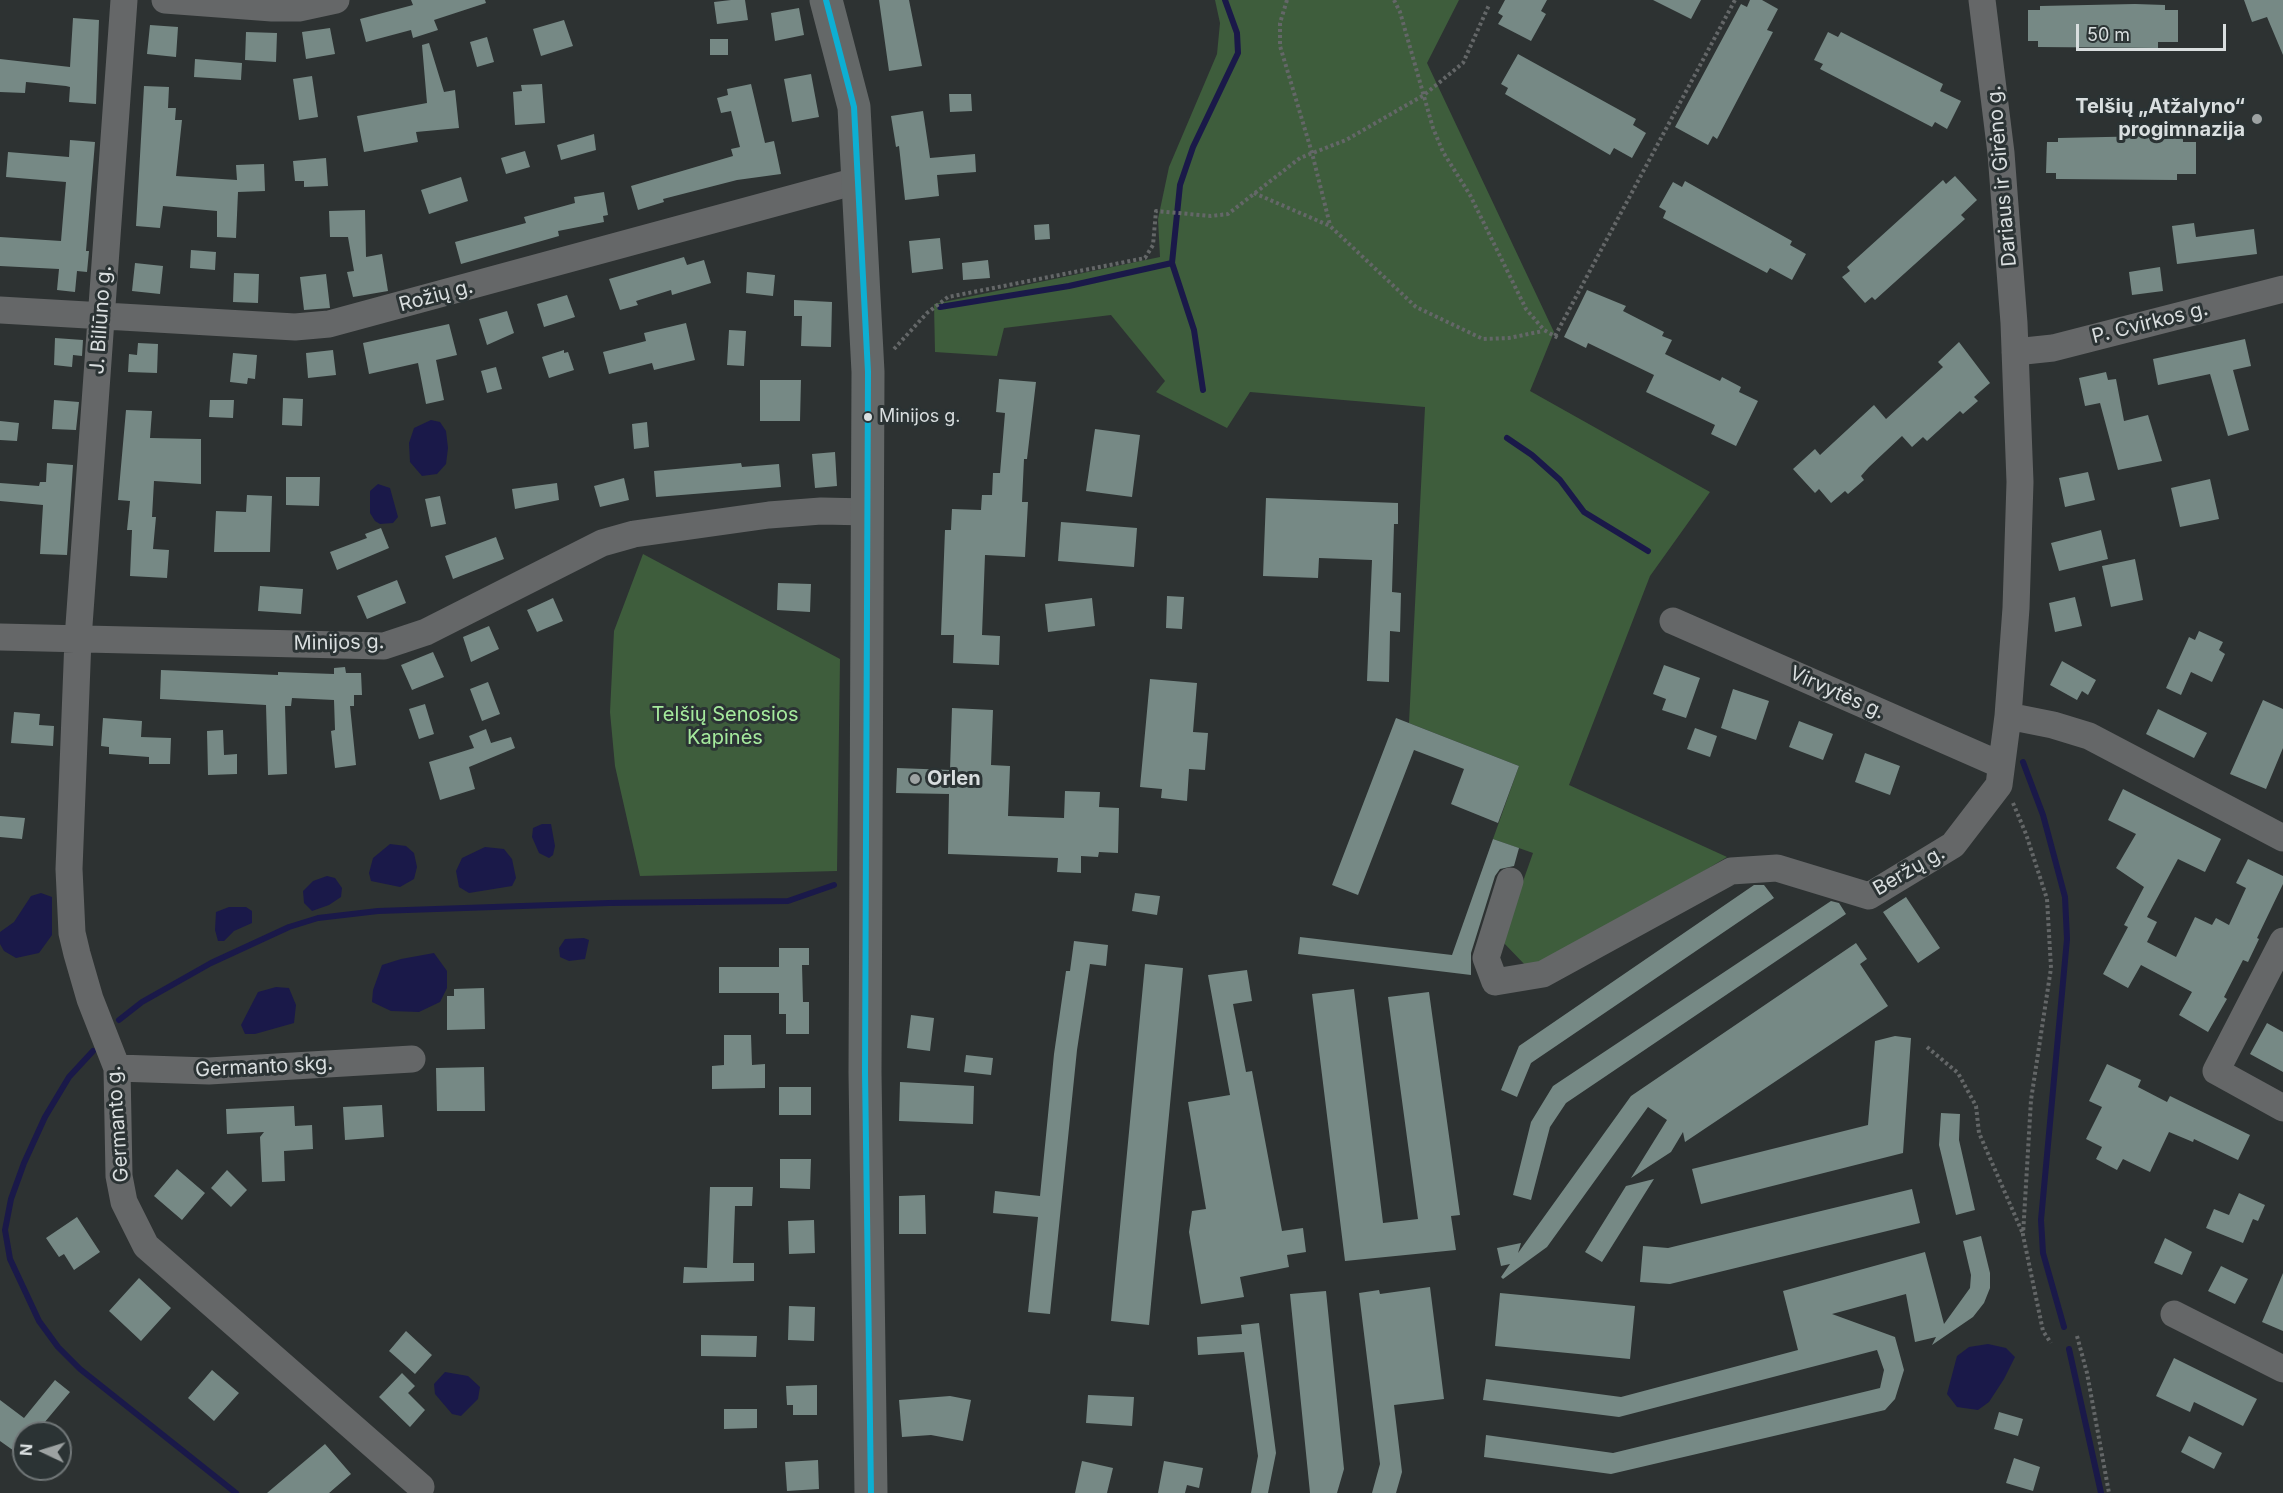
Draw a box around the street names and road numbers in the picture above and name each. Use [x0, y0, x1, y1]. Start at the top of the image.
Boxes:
street label: Dariaus ir Girėno g. [1982, 84, 2022, 268]
street label: J. Biliūno g. [85, 265, 117, 375]
street label: Rožių g. [396, 275, 476, 317]
street label: P. Cvirkos g. [2089, 297, 2211, 349]
street label: Minijos g. [293, 630, 385, 656]
street label: Virvytės g. [1786, 661, 1888, 725]
street label: Beržų g. [1869, 841, 1949, 901]
street label: Germanto skg. [194, 1051, 334, 1083]
street label: Germanto g. [102, 1065, 134, 1183]

